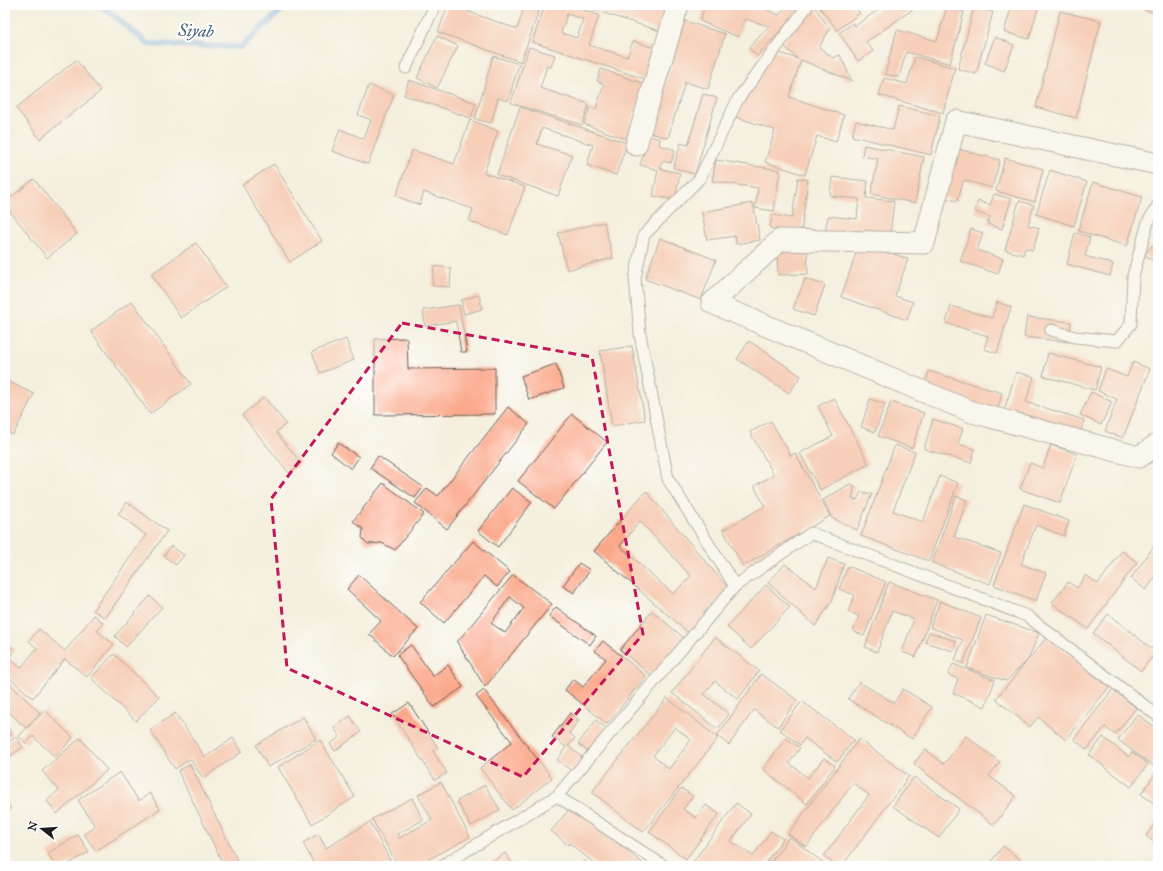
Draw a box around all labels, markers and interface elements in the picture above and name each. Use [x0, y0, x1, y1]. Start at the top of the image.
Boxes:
water label: Siyab [177, 20, 215, 42]
north arrow [22, 809, 62, 849]
text: N [25, 819, 41, 833]

